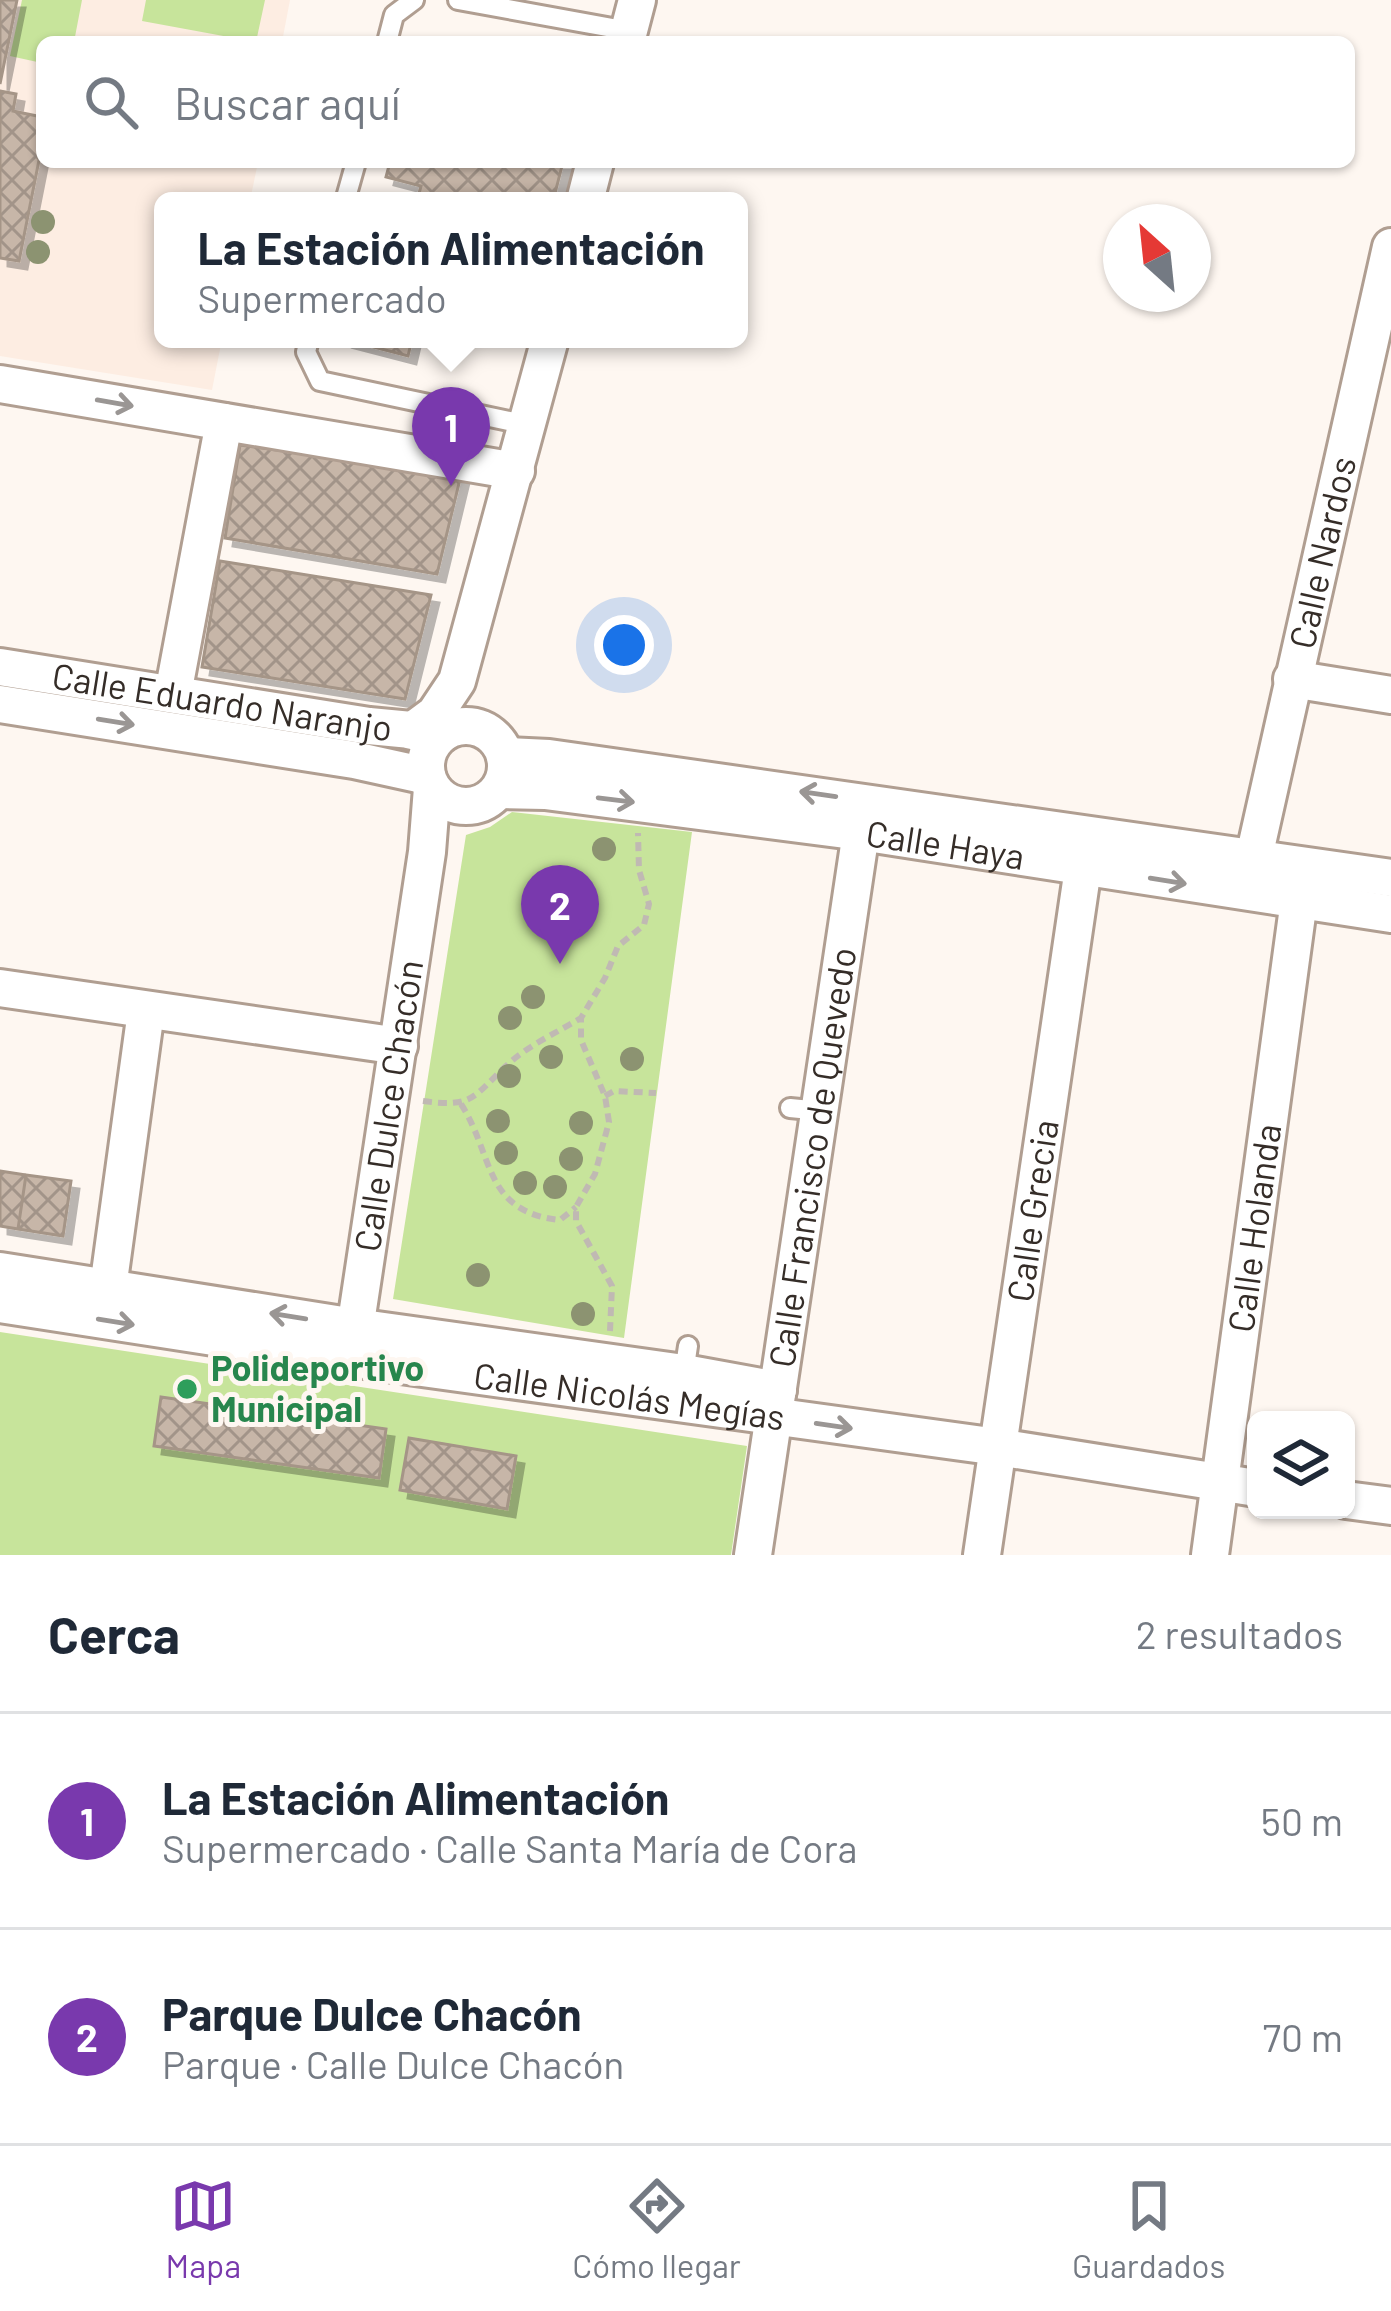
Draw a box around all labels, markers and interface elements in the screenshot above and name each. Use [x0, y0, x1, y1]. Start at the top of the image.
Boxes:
search box [36, 36, 1355, 168]
icon: search [78, 69, 144, 135]
text: Buscar aquí [174, 75, 401, 129]
popup [154, 192, 748, 348]
north arrow [1103, 204, 1211, 312]
text: La Estación Alimentación [197, 220, 705, 274]
text: Supermercado [197, 274, 447, 321]
pin: 1 [412, 387, 490, 486]
one-way arrow [95, 393, 134, 416]
street label: Calle Nardos [1279, 452, 1363, 652]
your location [594, 615, 654, 675]
street label: Calle Eduardo Naranjo [49, 653, 394, 748]
one-way arrow [95, 711, 134, 734]
one-way arrow [799, 782, 838, 805]
one-way arrow [595, 790, 634, 812]
street label: Calle Haya [864, 810, 1028, 877]
pin: 2 [521, 865, 599, 964]
one-way arrow [1147, 870, 1186, 893]
street label: Calle Francisco de Quevedo [758, 944, 864, 1370]
street label: Calle Dulce Chacón [344, 957, 430, 1254]
street label: Calle Grecia [997, 1117, 1066, 1304]
street label: Calle Holanda [1217, 1121, 1288, 1335]
one-way arrow [270, 1304, 309, 1327]
one-way arrow [95, 1311, 134, 1334]
place label: Polideportivo Municipal [211, 1345, 424, 1429]
street label: Calle Nicolás Megías [471, 1352, 788, 1437]
marker: Polideportivo Municipal [174, 1376, 200, 1402]
map controls [1247, 1411, 1355, 1519]
button: layers [1247, 1411, 1355, 1519]
one-way arrow [814, 1415, 853, 1438]
text: Cerca [48, 1603, 180, 1664]
text: 2 resultados [1136, 1610, 1343, 1657]
text: La Estación Alimentación [162, 1770, 669, 1824]
text: 1 [80, 1797, 94, 1844]
text: 50 m [1261, 1797, 1343, 1844]
text: Supermercado · Calle Santa María de Cora [162, 1824, 858, 1871]
text: Parque Dulce Chacón [162, 1986, 582, 2040]
text: 2 [76, 2013, 98, 2060]
text: 70 m [1262, 2013, 1343, 2060]
text: Parque · Calle Dulce Chacón [162, 2040, 624, 2087]
tab: Mapa [166, 2173, 241, 2285]
tab: Cómo llegar [572, 2173, 741, 2285]
tab: Guardados [1072, 2173, 1225, 2285]

